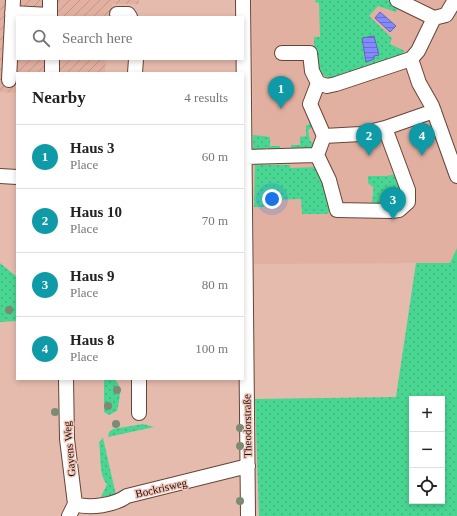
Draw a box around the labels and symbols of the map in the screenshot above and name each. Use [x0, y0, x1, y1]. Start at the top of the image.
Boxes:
pin: 1 [268, 76, 294, 109]
pin: 2 [356, 123, 382, 156]
pin: 4 [409, 123, 435, 156]
pin: 3 [380, 187, 406, 220]
your location [262, 189, 282, 209]
street label: Theodorstraße [240, 394, 254, 458]
street label: Gayens Weg [61, 420, 77, 477]
street label: Bockrisweg [134, 476, 188, 500]

